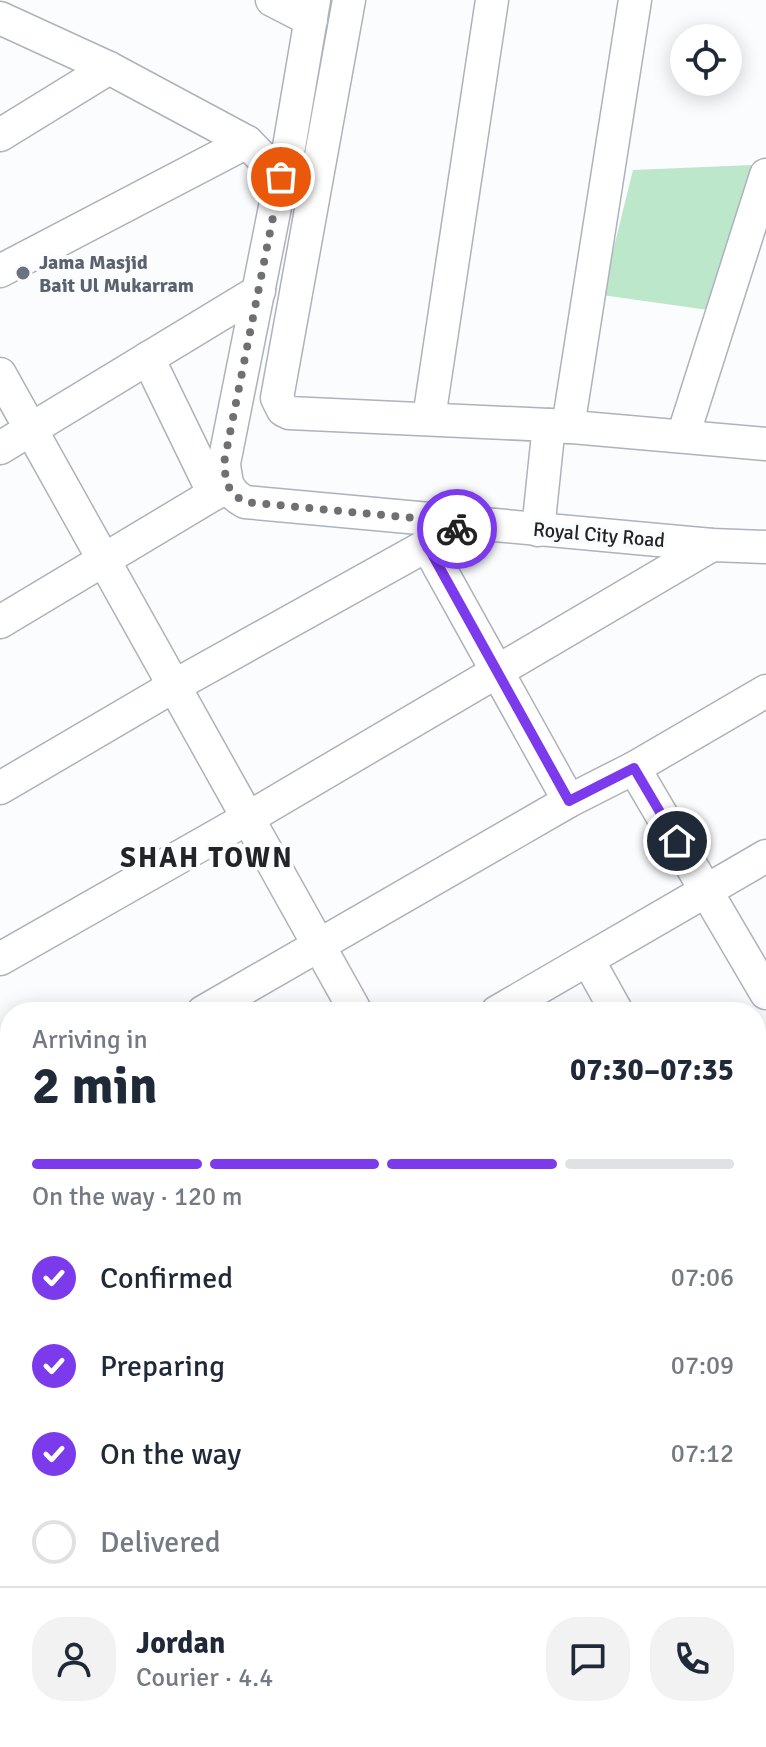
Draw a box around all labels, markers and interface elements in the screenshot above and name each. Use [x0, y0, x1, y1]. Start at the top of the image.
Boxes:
map controls [670, 24, 742, 96]
button: locate [670, 24, 742, 96]
pin [247, 143, 315, 211]
icon: bag [259, 155, 303, 199]
place label: Jama Masjid Bait Ul Mukarram [39, 250, 194, 298]
marker: Jama Masjid Bait Ul Mukarram [14, 264, 32, 282]
courier [417, 489, 497, 569]
icon: bike [435, 507, 479, 551]
street label: Royal City Road [532, 517, 666, 553]
pin [643, 807, 711, 875]
icon: home [655, 819, 699, 863]
district label: SHAH TOWN [120, 841, 294, 875]
text: Arriving in [32, 1024, 148, 1056]
text: 07:30–07:35 [570, 1052, 734, 1089]
text: 2 min [32, 1054, 158, 1118]
text: On the way · 120 m [32, 1181, 242, 1213]
icon: check [32, 1256, 76, 1300]
text: Confirmed [100, 1260, 233, 1297]
text: 07:06 [671, 1262, 734, 1294]
icon: check [32, 1344, 76, 1388]
text: Preparing [100, 1348, 225, 1385]
text: 07:09 [671, 1350, 734, 1382]
icon: check [32, 1432, 76, 1476]
text: On the way [100, 1436, 241, 1473]
text: 07:12 [671, 1438, 734, 1470]
text: Delivered [100, 1524, 221, 1561]
button: person [32, 1617, 116, 1701]
button: chat [546, 1617, 630, 1701]
button: phone [650, 1617, 734, 1701]
text: Jordan [136, 1625, 225, 1662]
text: Courier · 4.4 [136, 1662, 273, 1694]

